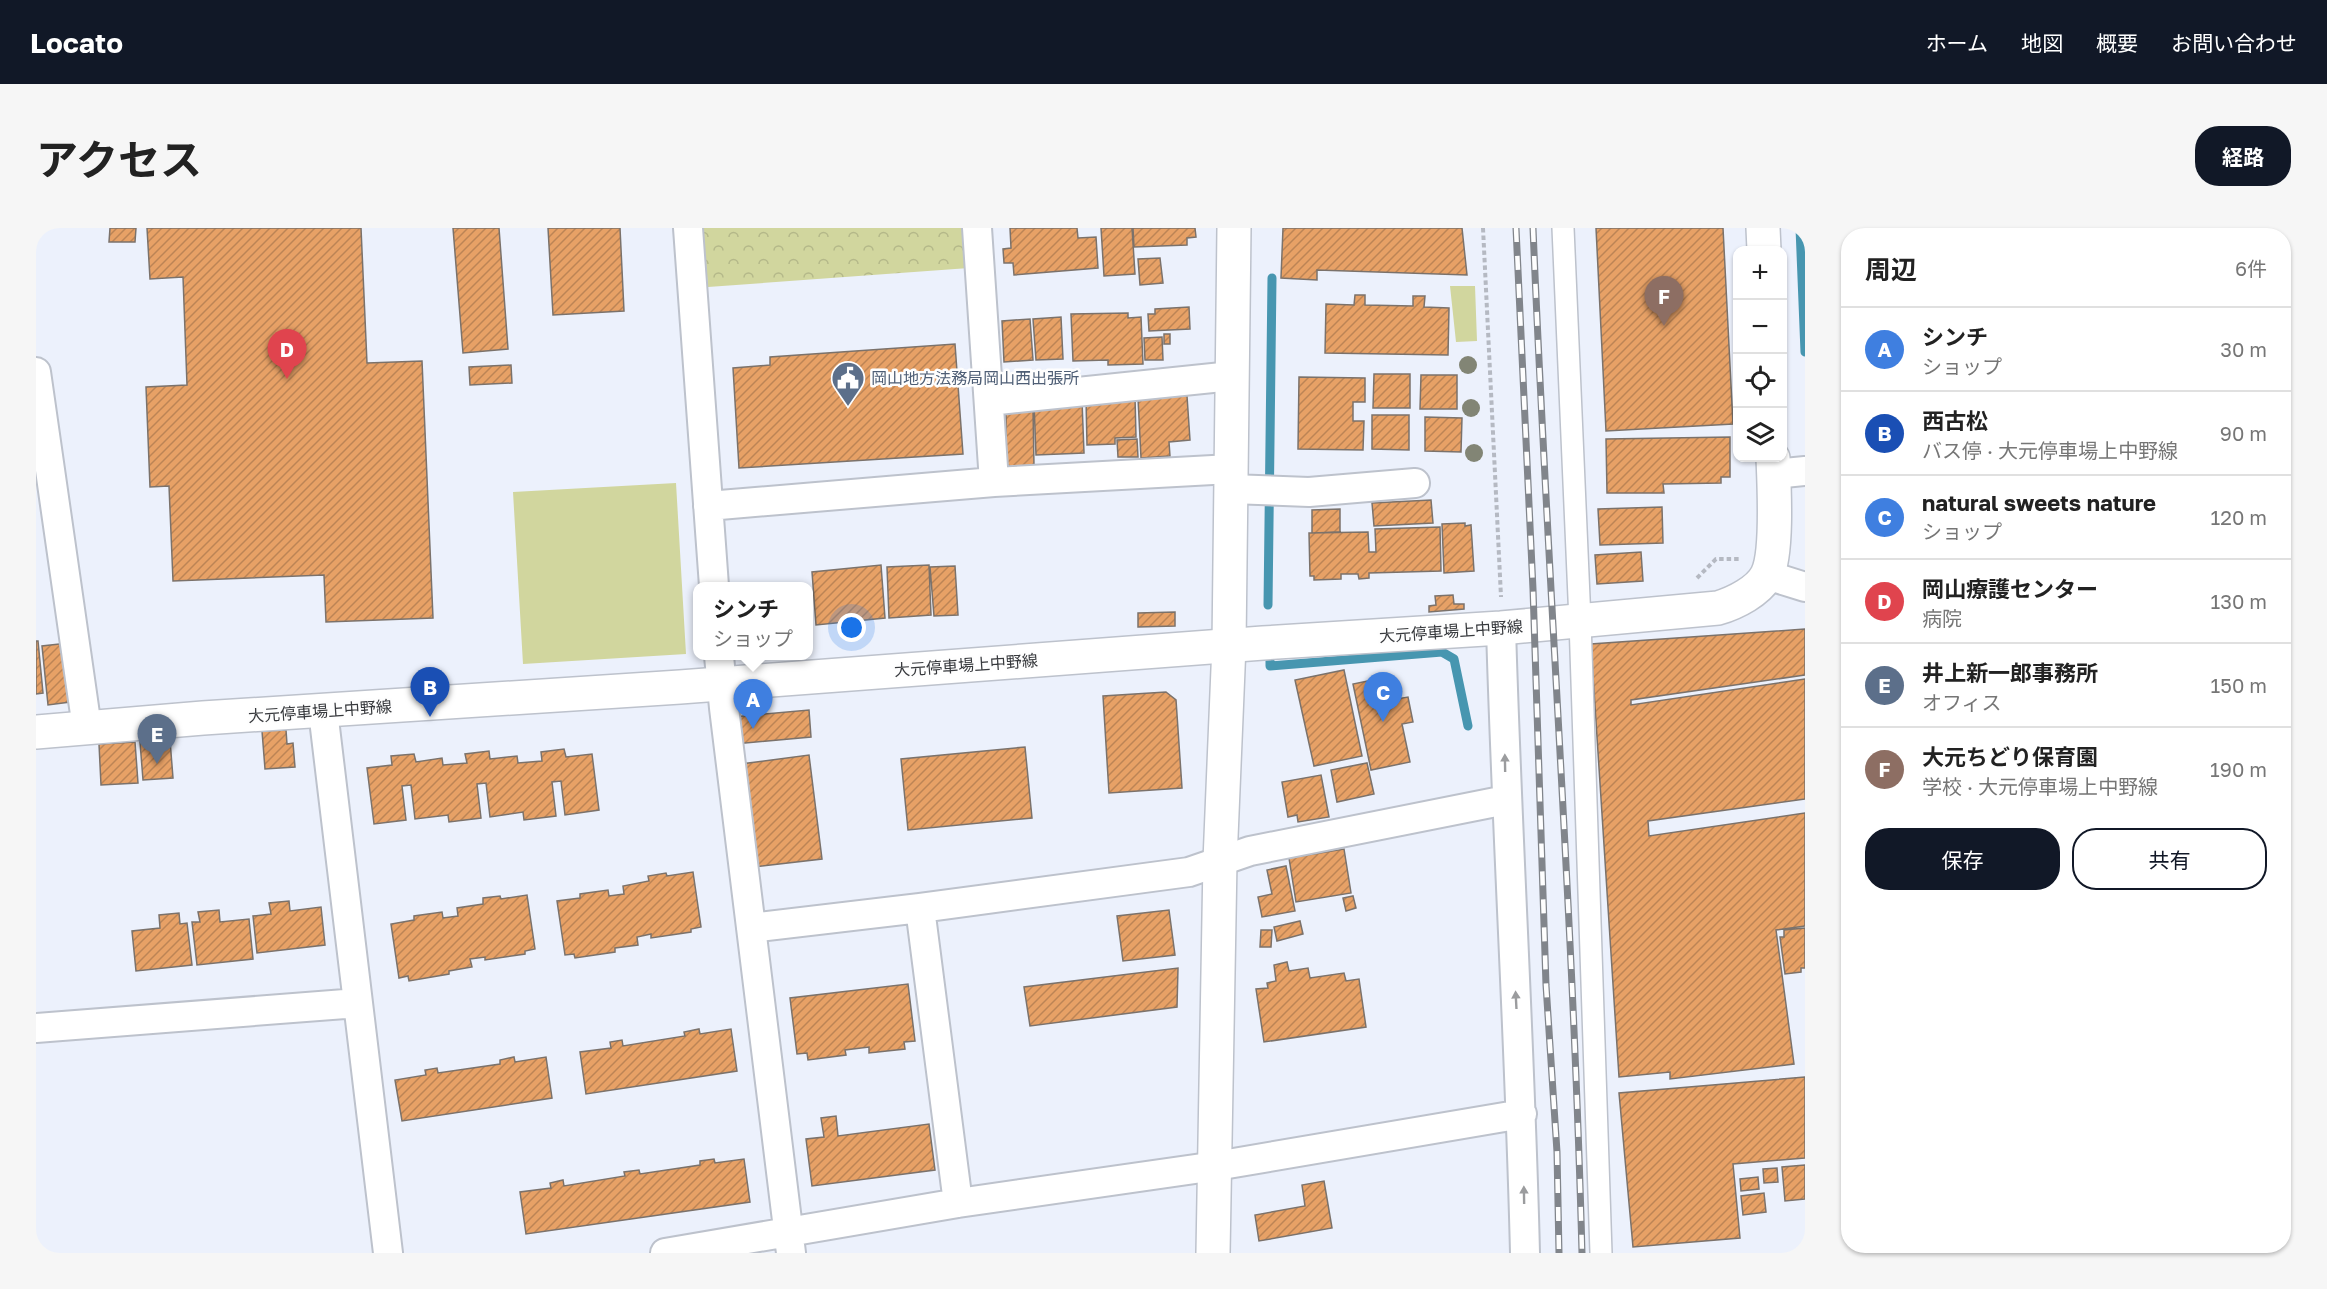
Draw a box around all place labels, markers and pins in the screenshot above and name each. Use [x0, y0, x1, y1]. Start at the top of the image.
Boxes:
pin: F [1644, 276, 1684, 326]
pin: D [268, 330, 306, 379]
public building icon: 岡山地方法務局岡山西出張所 [830, 360, 866, 407]
place label: 岡山地方法務局岡山西出張所 [871, 368, 1079, 388]
pin: B [410, 668, 450, 717]
pin: C [1364, 672, 1402, 722]
pin: A [734, 680, 772, 729]
pin: E [138, 714, 176, 764]

